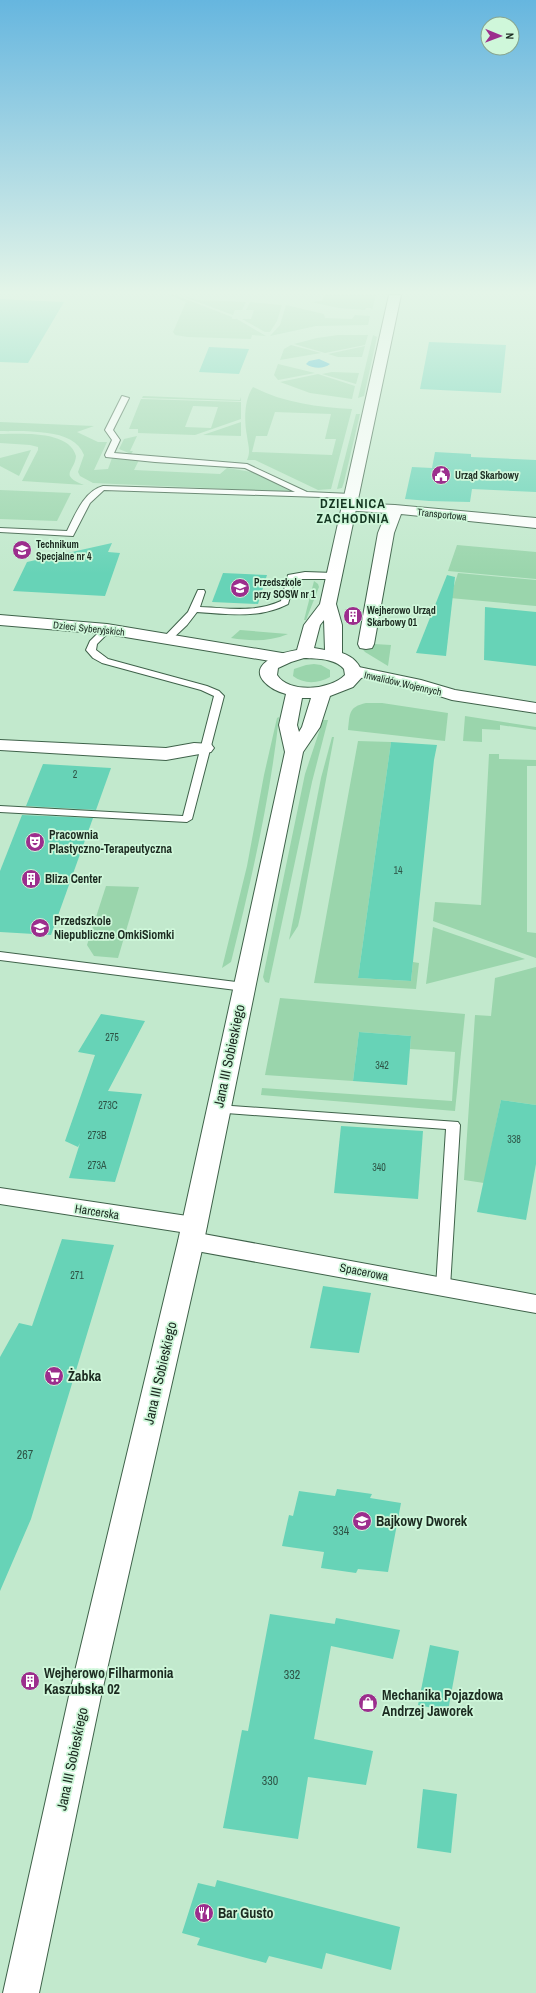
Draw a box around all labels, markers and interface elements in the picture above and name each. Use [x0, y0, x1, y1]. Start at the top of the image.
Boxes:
north arrow [480, 16, 520, 56]
text: N [503, 33, 517, 40]
public building icon: Urząd Skarbowy [430, 464, 452, 486]
place label: Urząd Skarbowy [455, 469, 519, 482]
district label: DZIELNICA ZACHODNIA [317, 495, 389, 527]
street label: Transportowa [416, 505, 468, 524]
place label: Technikum Specjalne nr 4 [36, 538, 92, 563]
school or university icon: Technikum Specjalne nr 4 [11, 539, 33, 561]
place label: Przedszkole przy SOSW nr 1 [254, 576, 316, 601]
school or university icon: Przedszkole przy SOSW nr 1 [229, 577, 251, 599]
place label: Wejherowo Urząd Skarbowy 01 [367, 604, 436, 629]
building icon: Wejherowo Urząd Skarbowy 01 [342, 605, 364, 627]
street label: Dzieci Syberyjskich [52, 618, 125, 639]
street label: Inwalidów Wojennych [363, 668, 443, 699]
house number: 2 [73, 768, 78, 781]
place label: Pracownia Plastyczno-Terapeutyczna [49, 827, 172, 857]
theatre icon: Pracownia Plastyczno-Terapeutyczna [24, 831, 46, 853]
house number: 14 [393, 864, 403, 877]
building icon: Bliza Center [20, 868, 42, 890]
place label: Bliza Center [45, 871, 102, 887]
place label: Przedszkole Niepubliczne OmkiSiomki [54, 913, 175, 943]
school or university icon: Przedszkole Niepubliczne OmkiSiomki [29, 917, 51, 939]
street label: Jana III Sobieskiego [209, 1003, 249, 1109]
house number: 275 [105, 1031, 119, 1044]
house number: 342 [375, 1059, 389, 1072]
house number: 273C [98, 1099, 118, 1112]
house number: 273B [87, 1129, 107, 1142]
house number: 338 [507, 1133, 521, 1146]
house number: 273A [87, 1159, 107, 1172]
house number: 340 [372, 1161, 386, 1174]
street label: Harcerska [74, 1201, 121, 1223]
street label: Spacerowa [338, 1259, 390, 1285]
house number: 271 [70, 1269, 84, 1282]
street label: Jana III Sobieskiego [139, 1320, 181, 1426]
supermarket icon: Żabka [43, 1365, 65, 1387]
place label: Żabka [68, 1367, 102, 1385]
house number: 267 [17, 1447, 34, 1463]
school or university icon: Bajkowy Dworek [351, 1510, 373, 1532]
place label: Bajkowy Dworek [376, 1512, 468, 1530]
house number: 334 [333, 1523, 350, 1539]
place label: Wejherowo Filharmonia Kaszubska 02 [44, 1664, 174, 1698]
house number: 332 [284, 1667, 300, 1683]
building icon: Wejherowo Filharmonia Kaszubska 02 [19, 1670, 41, 1692]
place label: Mechanika Pojazdowa Andrzej Jaworek [382, 1686, 504, 1720]
shop icon: Mechanika Pojazdowa Andrzej Jaworek [357, 1692, 379, 1714]
street label: Jana III Sobieskiego [52, 1706, 92, 1812]
house number: 330 [262, 1773, 278, 1789]
restaurant icon: Bar Gusto [193, 1902, 215, 1924]
place label: Bar Gusto [218, 1904, 274, 1922]

